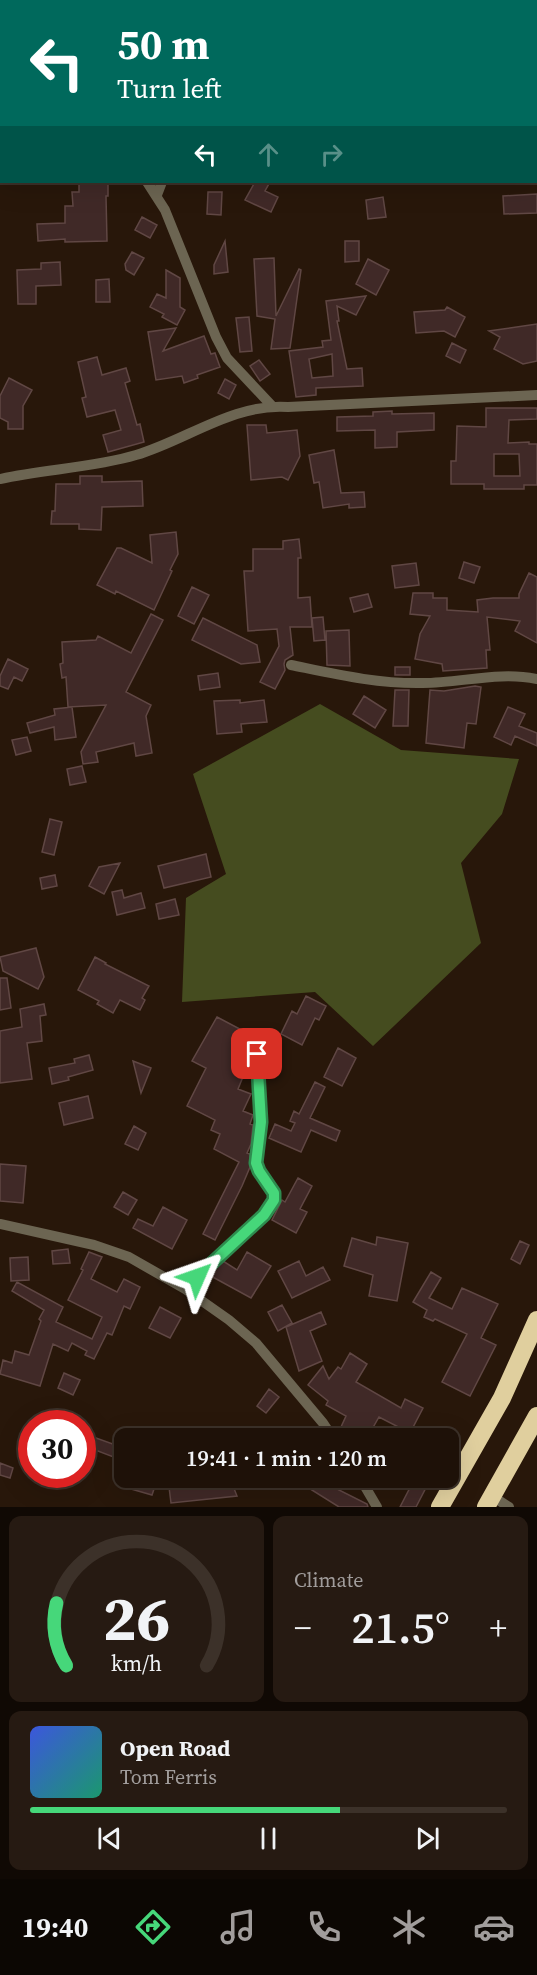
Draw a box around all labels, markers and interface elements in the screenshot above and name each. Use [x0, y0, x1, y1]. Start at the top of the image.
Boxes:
text: 50 m [117, 15, 210, 73]
icon: left [18, 24, 96, 102]
text: Turn left [117, 70, 221, 107]
icon: left [189, 138, 222, 171]
icon: ahead [252, 138, 285, 171]
icon: right [315, 138, 348, 171]
pin [231, 1028, 282, 1079]
icon: arrive [240, 1037, 273, 1070]
position arrow [165, 1245, 229, 1309]
speed limit sign: 30 [18, 1410, 96, 1488]
text: 19:41 · 1 min · 120 m [186, 1443, 387, 1473]
text: Climate [294, 1566, 363, 1594]
text: 26 [103, 1575, 170, 1661]
text: 21.5° [351, 1596, 450, 1658]
text: − [294, 1605, 312, 1650]
text: + [490, 1605, 507, 1650]
text: km/h [111, 1649, 162, 1678]
text: Open Road [120, 1733, 230, 1763]
text: Tom Ferris [120, 1763, 217, 1791]
icon: previous [93, 1822, 126, 1855]
icon: pause [252, 1822, 285, 1855]
icon: next [411, 1822, 444, 1855]
icon: directions [132, 1906, 174, 1948]
icon: music [217, 1906, 259, 1948]
icon: phone [303, 1906, 345, 1948]
icon: climate [388, 1906, 430, 1948]
icon: car [473, 1906, 515, 1948]
text: 19:40 [22, 1909, 88, 1946]

